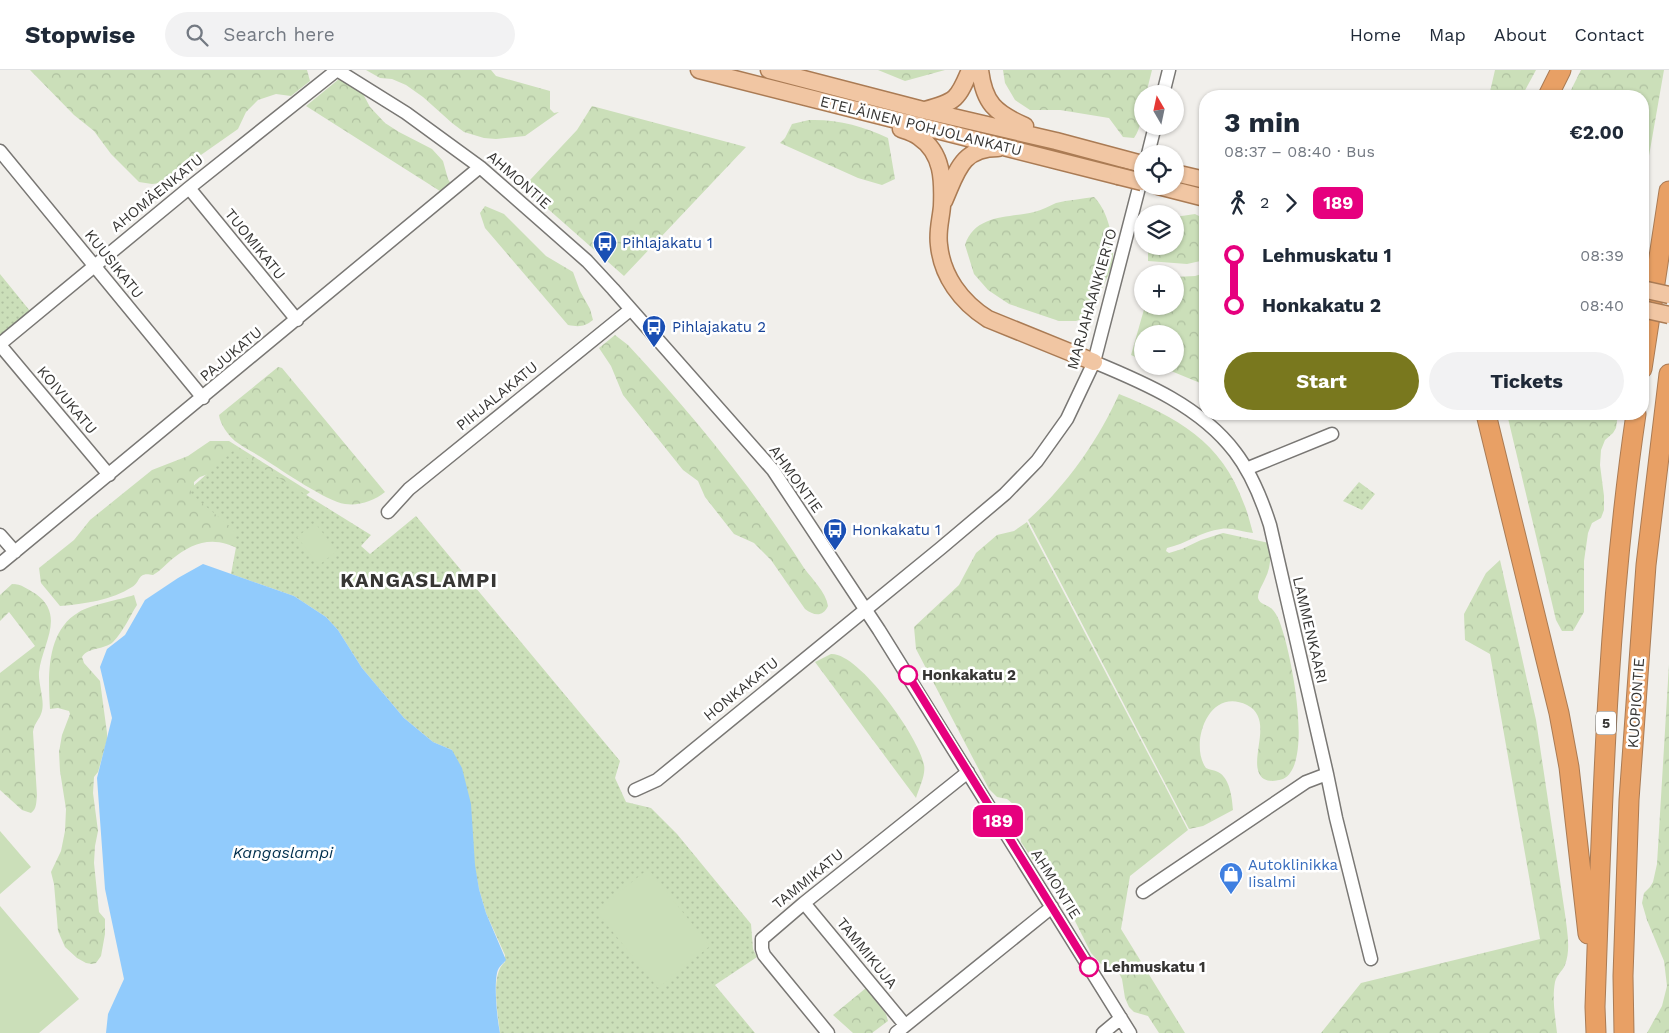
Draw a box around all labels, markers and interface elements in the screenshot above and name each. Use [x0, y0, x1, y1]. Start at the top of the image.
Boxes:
search box [165, 12, 515, 57]
text: Stopwise [25, 21, 135, 49]
icon: search [183, 21, 211, 49]
text: Search here [223, 23, 335, 46]
text: Home [1350, 24, 1401, 45]
text: Map [1429, 24, 1466, 45]
text: About [1494, 24, 1546, 45]
text: Contact [1574, 24, 1644, 45]
north arrow [1134, 85, 1184, 135]
map controls [1134, 85, 1184, 375]
street label: ETELÄINEN POHJOLANKATU [818, 92, 1024, 160]
text: 3 min [1224, 106, 1300, 139]
text: €2.00 [1570, 121, 1624, 144]
text: 08:37 – 08:40 · Bus [1224, 142, 1375, 161]
button: locate [1134, 145, 1184, 195]
street label: AHMONTIE [483, 147, 555, 213]
street label: AHOMÄENKATU [107, 150, 207, 236]
icon: walk [1224, 189, 1252, 217]
icon: forward [1277, 189, 1305, 217]
text: 189 [1323, 192, 1353, 213]
text: 2 [1260, 193, 1269, 212]
street label: TUOMIKATU [221, 205, 289, 283]
button: layers [1134, 205, 1184, 255]
street label: KUUSIKATU [81, 226, 147, 302]
street label: MARJAHAANKIERTO [1063, 226, 1121, 372]
bus stop icon: Pihlajakatu 1 [592, 230, 618, 264]
place label: Pihlajakatu 1 [622, 234, 713, 252]
text: Lehmuskatu 1 [1262, 244, 1392, 267]
text: 08:39 [1580, 246, 1624, 265]
button: + [1134, 265, 1184, 315]
text: Honkakatu 2 [1262, 294, 1381, 317]
text: 08:40 [1580, 296, 1624, 315]
bus stop icon: Pihlajakatu 2 [641, 314, 667, 348]
place label: Pihlajakatu 2 [672, 318, 766, 336]
street label: PAJUKATU [196, 323, 266, 385]
button: − [1134, 325, 1184, 375]
button: Start [1224, 352, 1419, 410]
button: Tickets [1429, 352, 1624, 410]
street label: PIHJALAKATU [453, 358, 541, 434]
street label: KOIVUKATU [33, 362, 101, 438]
street label: AHMONTIE [765, 442, 827, 516]
bus stop icon: Honkakatu 1 [822, 517, 848, 551]
place label: Honkakatu 1 [852, 521, 941, 539]
district label: KANGASLAMPI [340, 568, 498, 592]
street label: LAMMENKAARI [1289, 575, 1331, 685]
street label: HONKAKATU [700, 653, 782, 725]
street label: KUOPIONTIE [1624, 657, 1648, 749]
marker: Honkakatu 2 [898, 665, 918, 685]
place label: Honkakatu 2 [922, 666, 1016, 684]
road number: 5 [1596, 711, 1616, 734]
line badge: 189 [969, 805, 1027, 837]
text: 189 [983, 810, 1013, 831]
water label: Kangaslampi [233, 843, 334, 862]
street label: TAMMIKATU [769, 845, 847, 913]
street label: AHMONTIE [1027, 846, 1085, 922]
place label: Autoklinikka Iisalmi [1248, 856, 1339, 891]
shop icon: Autoklinikka Iisalmi [1218, 861, 1244, 895]
street label: TAMMIKUJA [833, 914, 901, 992]
marker: Lehmuskatu 1 [1079, 957, 1099, 977]
place label: Lehmuskatu 1 [1103, 958, 1205, 976]

